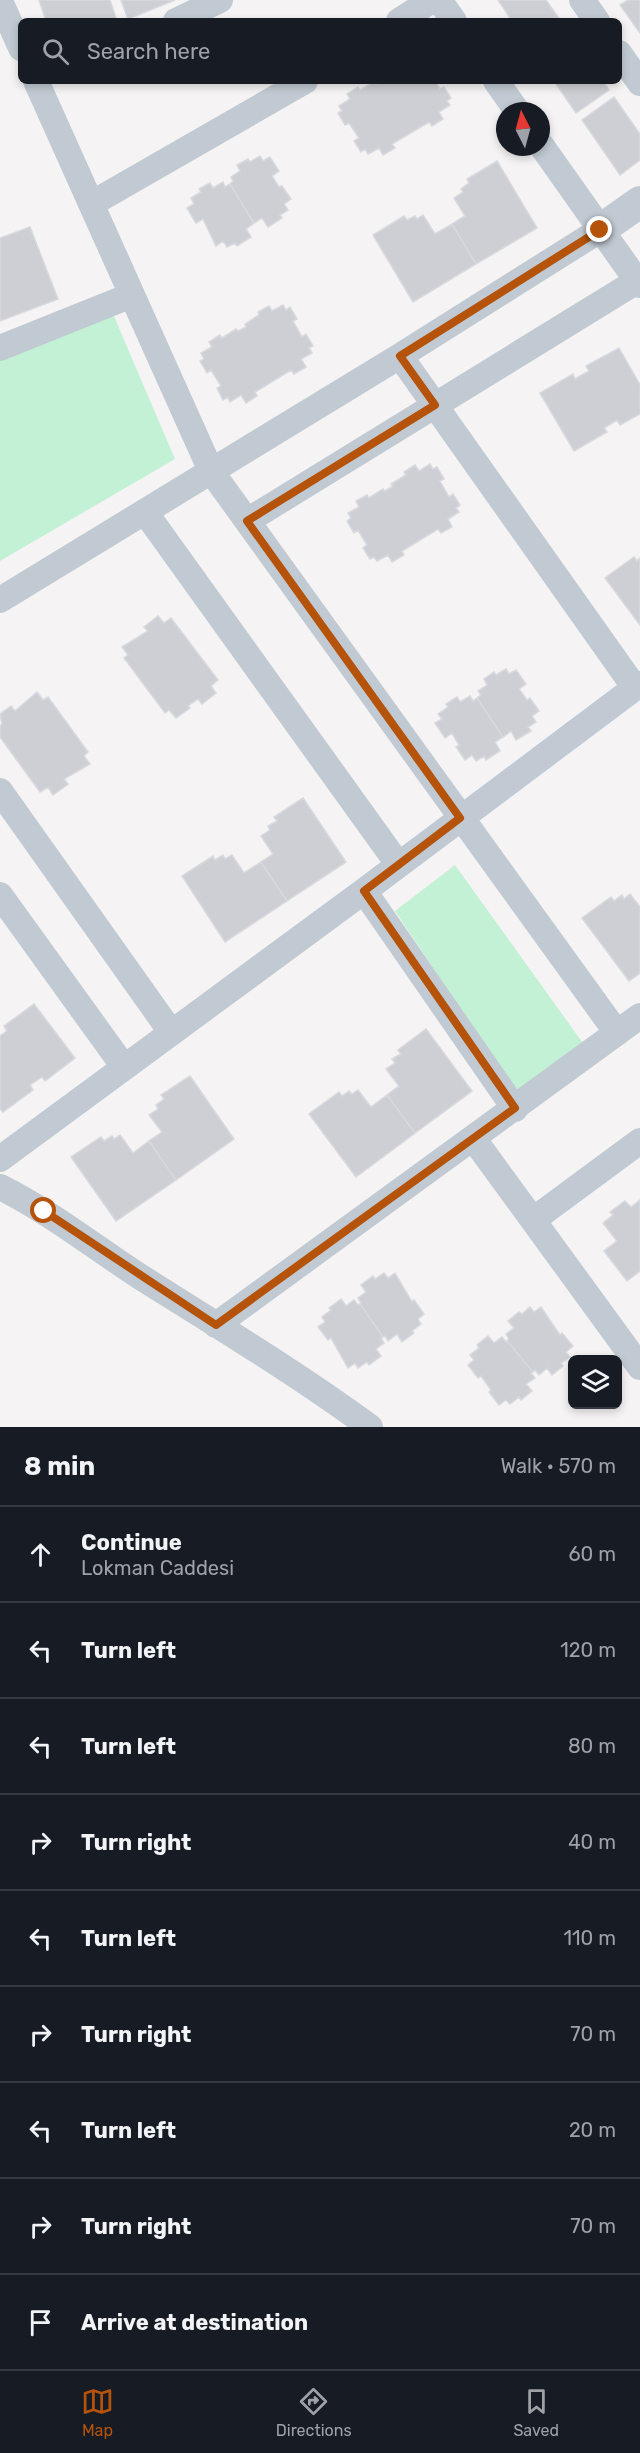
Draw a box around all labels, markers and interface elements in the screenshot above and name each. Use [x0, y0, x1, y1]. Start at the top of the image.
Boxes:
search box [18, 18, 622, 84]
icon: search [39, 35, 72, 68]
text: Search here [87, 38, 210, 65]
north arrow [496, 102, 550, 156]
route end [586, 216, 612, 242]
route start [30, 1197, 56, 1223]
map controls [568, 1355, 622, 1409]
button: layers [568, 1355, 622, 1409]
text: 8 min [24, 1451, 95, 1482]
text: Walk · 570 m [500, 1454, 616, 1478]
text: Continue [81, 1529, 182, 1556]
icon: ahead [24, 1538, 57, 1571]
text: 60 m [569, 1542, 616, 1566]
text: Lokman Caddesi [81, 1556, 234, 1580]
icon: left [24, 1634, 57, 1667]
text: Turn left [81, 1637, 176, 1664]
text: 120 m [560, 1638, 616, 1662]
icon: left [24, 1730, 57, 1763]
text: Turn left [81, 1733, 176, 1760]
text: 80 m [568, 1734, 616, 1758]
icon: right [24, 1826, 57, 1859]
text: Turn right [81, 1829, 191, 1856]
text: 40 m [568, 1830, 616, 1854]
icon: left [24, 1922, 57, 1955]
text: Turn left [81, 1925, 176, 1952]
text: 110 m [564, 1926, 616, 1950]
icon: right [24, 2018, 57, 2051]
text: Turn right [81, 2021, 191, 2048]
text: 70 m [570, 2022, 616, 2046]
icon: left [24, 2114, 57, 2147]
text: Turn left [81, 2117, 176, 2144]
text: 20 m [569, 2118, 616, 2142]
icon: right [24, 2210, 57, 2243]
text: Turn right [81, 2213, 191, 2240]
text: 70 m [570, 2214, 616, 2238]
icon: arrive [24, 2306, 57, 2339]
text: Arrive at destination [81, 2309, 308, 2336]
tab: Map [81, 2385, 114, 2440]
tab: Directions [276, 2385, 352, 2440]
tab: Saved [513, 2385, 559, 2440]

